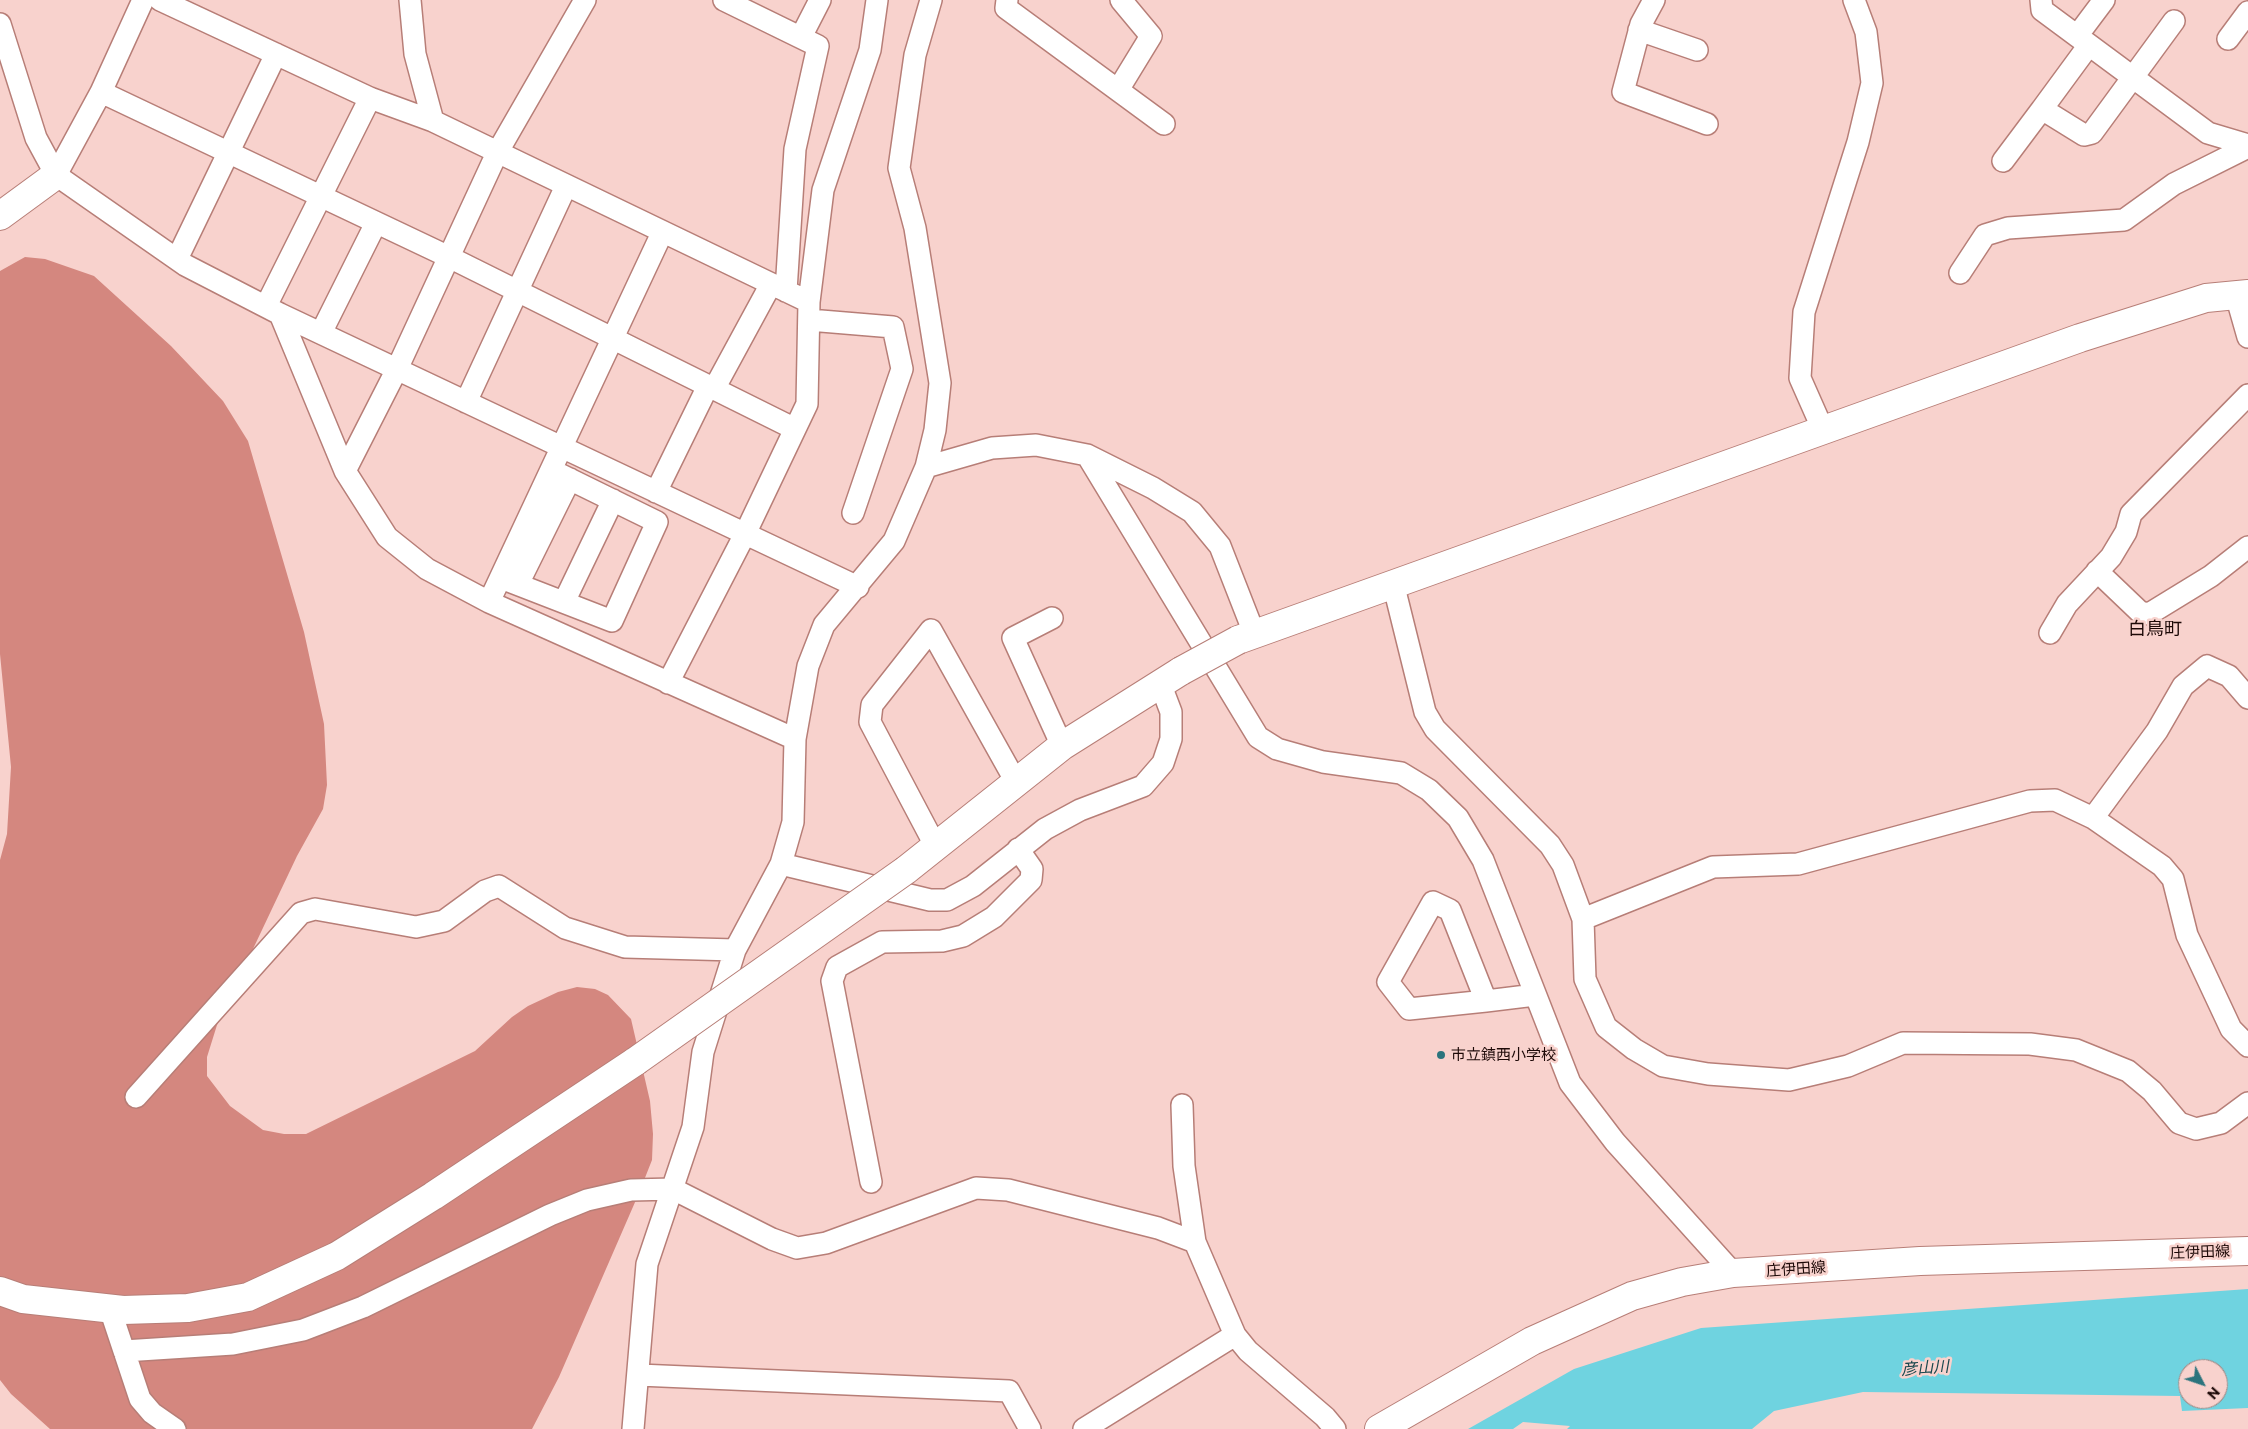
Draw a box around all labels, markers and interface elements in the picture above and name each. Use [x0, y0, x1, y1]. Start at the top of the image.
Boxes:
district label: 白鳥町 [2128, 618, 2182, 640]
place label: 市立鎮西小学校 [1451, 1046, 1556, 1064]
marker: 市立鎮西小学校 [1435, 1049, 1447, 1061]
street label: 庄伊田線 [2170, 1242, 2230, 1262]
street label: 庄伊田線 [1765, 1258, 1827, 1280]
water label: 彦山川 [1900, 1357, 1950, 1379]
north arrow [2178, 1359, 2228, 1409]
text: N [2204, 1384, 2224, 1403]

